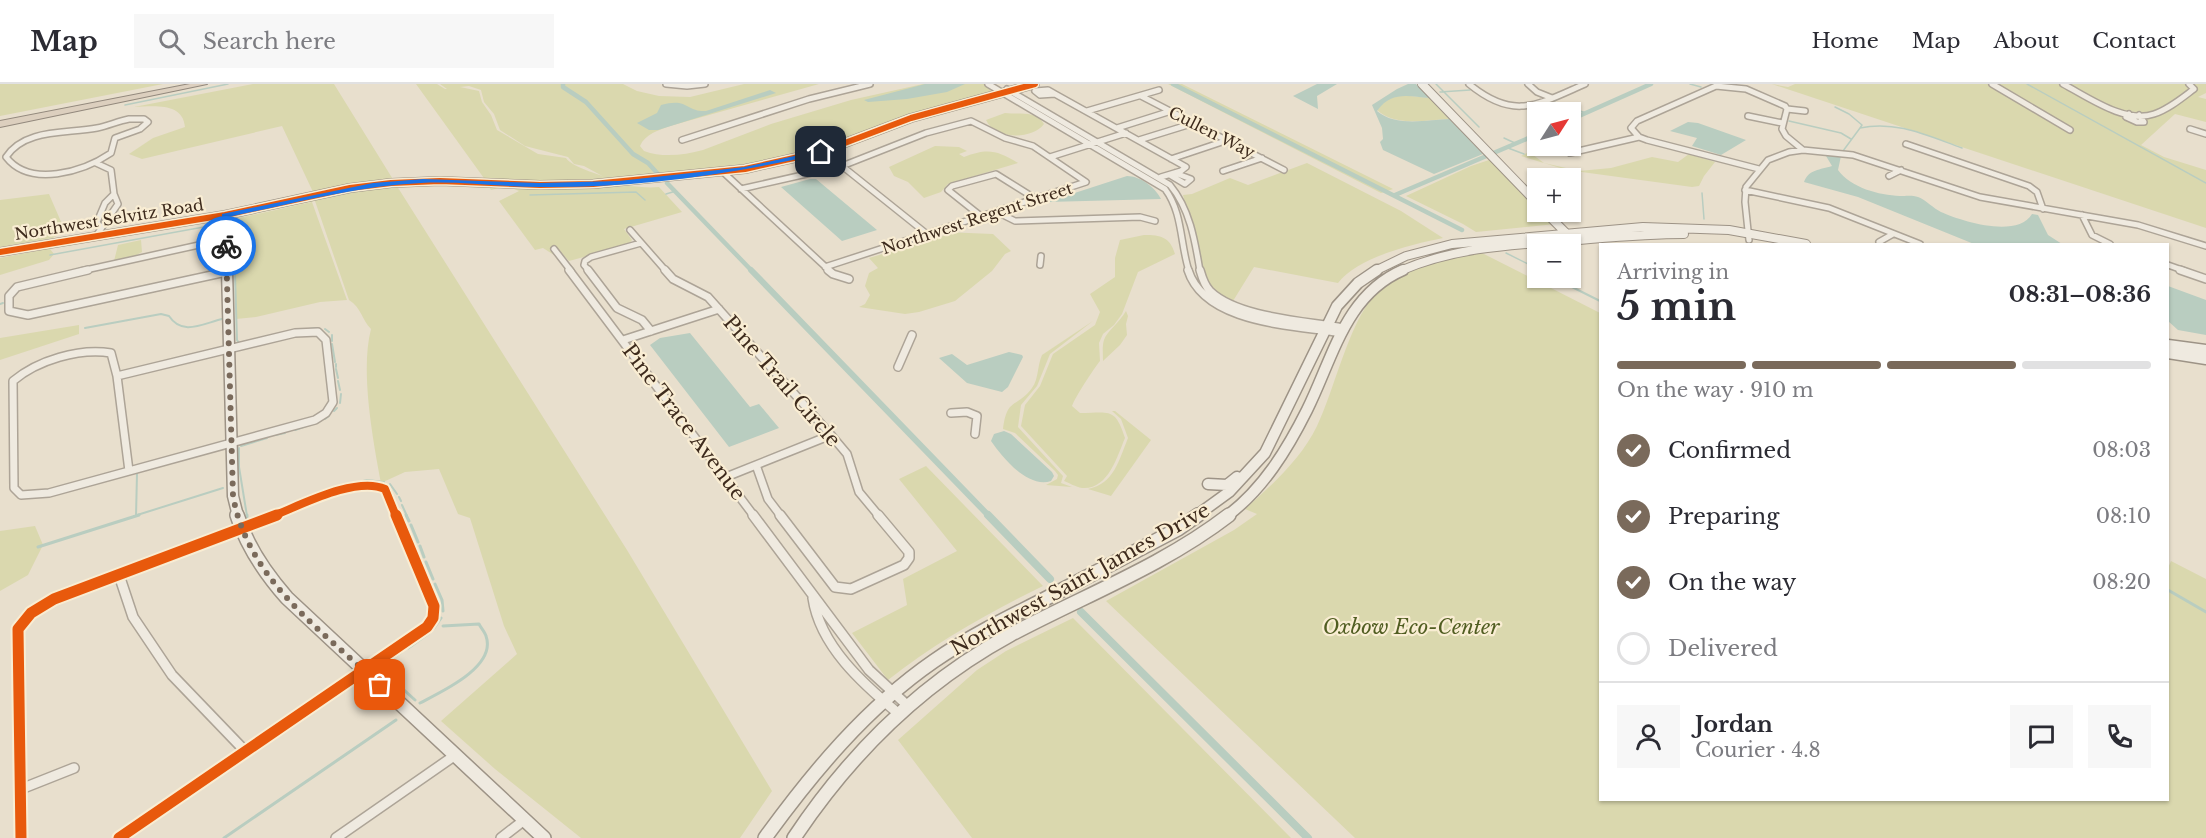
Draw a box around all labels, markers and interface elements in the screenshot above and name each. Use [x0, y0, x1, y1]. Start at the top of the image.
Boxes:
search box [134, 14, 554, 68]
text: Map [30, 24, 98, 59]
icon: search [155, 25, 188, 58]
text: Search here [203, 28, 336, 55]
text: Home [1812, 28, 1879, 54]
text: Map [1912, 28, 1960, 54]
text: About [1993, 28, 2059, 54]
text: Contact [2092, 28, 2176, 54]
street label: Cullen Way [1165, 102, 1259, 163]
north arrow [1527, 102, 1581, 156]
map controls [1527, 102, 1581, 288]
pin [795, 126, 846, 177]
icon: home [804, 135, 837, 168]
button: + [1527, 168, 1581, 222]
street label: Northwest Regent Street [879, 178, 1075, 258]
street label: Northwest Selvitz Road [13, 194, 205, 244]
courier [196, 216, 256, 276]
icon: bike [210, 230, 243, 263]
button: − [1527, 234, 1581, 288]
text: Arriving in [1617, 260, 1729, 284]
text: 08:31–08:36 [2009, 281, 2151, 308]
text: 5 min [1617, 282, 1736, 331]
street label: Pine Trail Circle [718, 310, 846, 452]
street label: Pine Trace Avenue [617, 339, 751, 505]
text: On the way · 910 m [1617, 378, 1814, 402]
icon: check [1617, 434, 1650, 467]
text: Confirmed [1668, 437, 1791, 464]
text: 08:03 [2092, 438, 2151, 462]
street label: Northwest Saint James Drive [946, 498, 1214, 660]
icon: check [1617, 500, 1650, 533]
text: Preparing [1668, 503, 1779, 530]
text: 08:10 [2096, 504, 2151, 528]
icon: check [1617, 566, 1650, 599]
text: On the way [1668, 569, 1796, 596]
text: 08:20 [2092, 570, 2151, 594]
park label: Oxbow Eco-Center [1323, 615, 1500, 639]
text: Delivered [1668, 635, 1778, 662]
pin [354, 659, 405, 710]
icon: bag [363, 668, 396, 701]
button: person [1617, 705, 1680, 768]
button: chat [2010, 705, 2073, 768]
button: phone [2088, 705, 2151, 768]
text: Jordan [1695, 711, 1773, 738]
text: Courier · 4.8 [1695, 738, 1821, 762]

